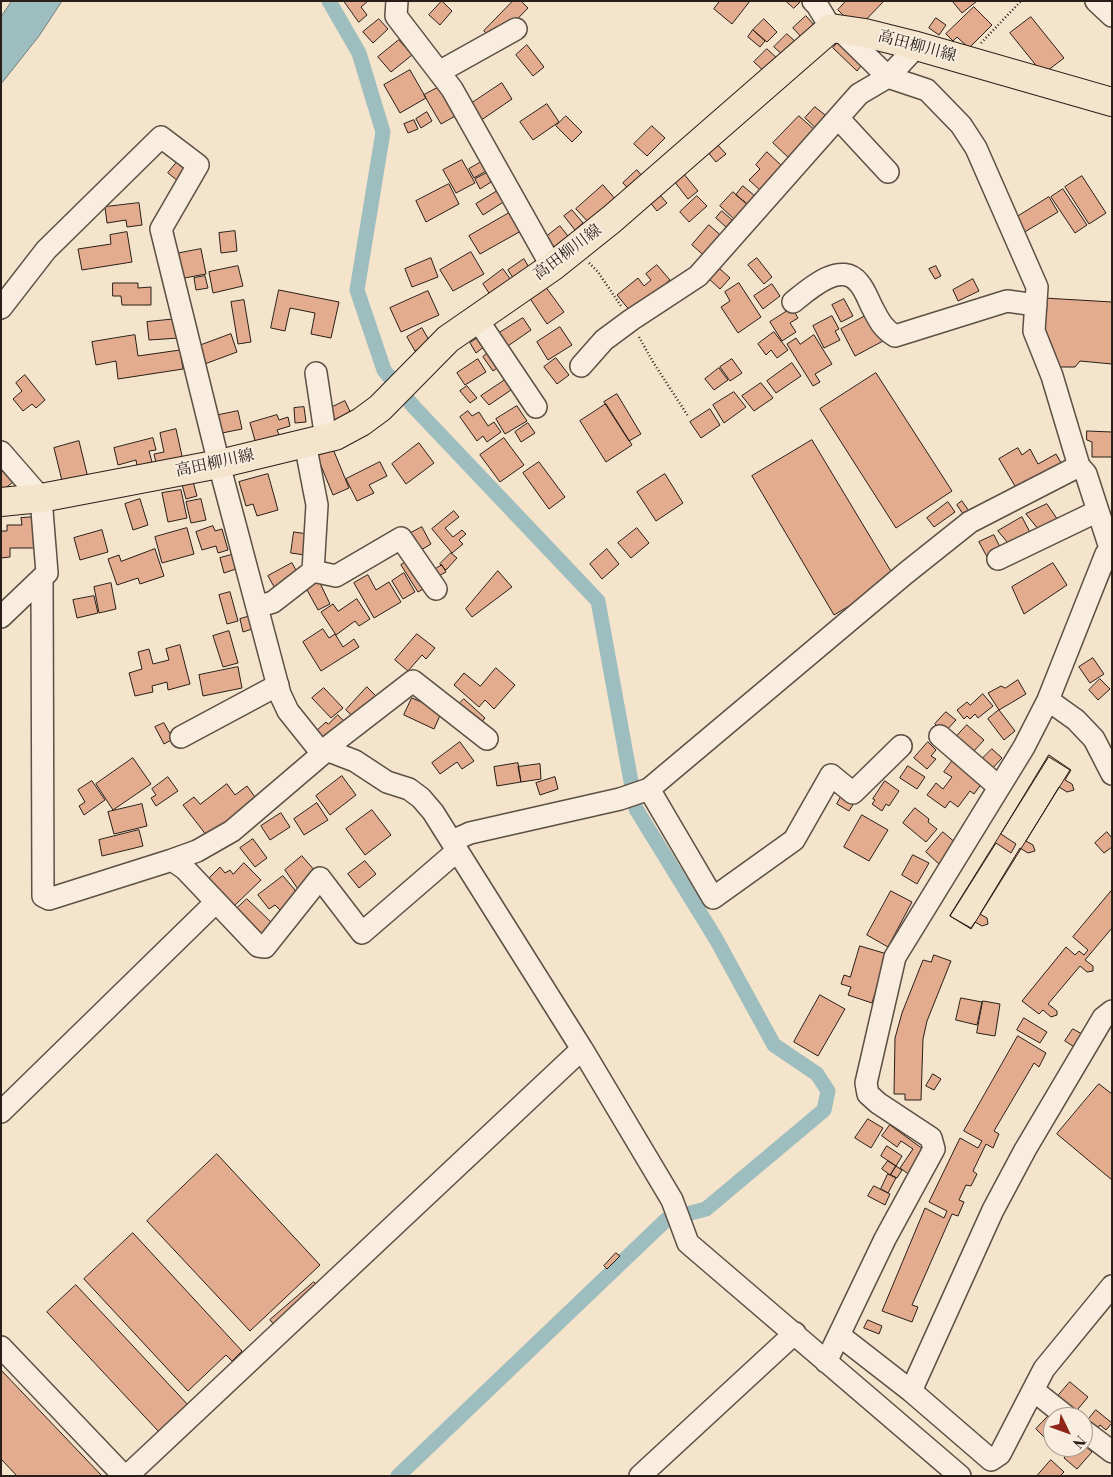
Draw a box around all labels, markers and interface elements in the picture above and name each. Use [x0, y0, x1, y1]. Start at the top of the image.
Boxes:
street label: 高田柳川線 [876, 27, 958, 67]
street label: 高田柳川線 [530, 221, 606, 285]
street label: 高田柳川線 [174, 446, 256, 482]
north arrow [1043, 1407, 1093, 1457]
text: N [1068, 1431, 1089, 1452]

